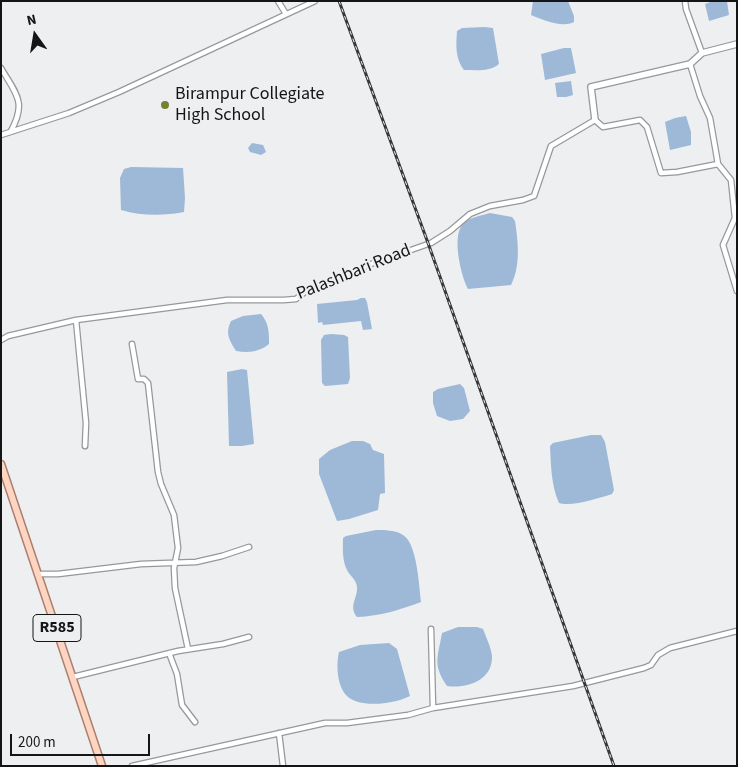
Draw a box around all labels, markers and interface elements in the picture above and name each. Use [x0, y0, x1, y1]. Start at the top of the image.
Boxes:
north arrow [10, 10, 60, 60]
text: N [25, 10, 38, 31]
place label: Birampur Collegiate High School [175, 84, 325, 126]
marker: Birampur Collegiate High School [159, 99, 171, 111]
street label: Palashbari Road [294, 240, 414, 306]
road number: R585 [33, 614, 81, 641]
scale bar [12, 724, 152, 756]
text: 200 m [18, 732, 56, 753]

